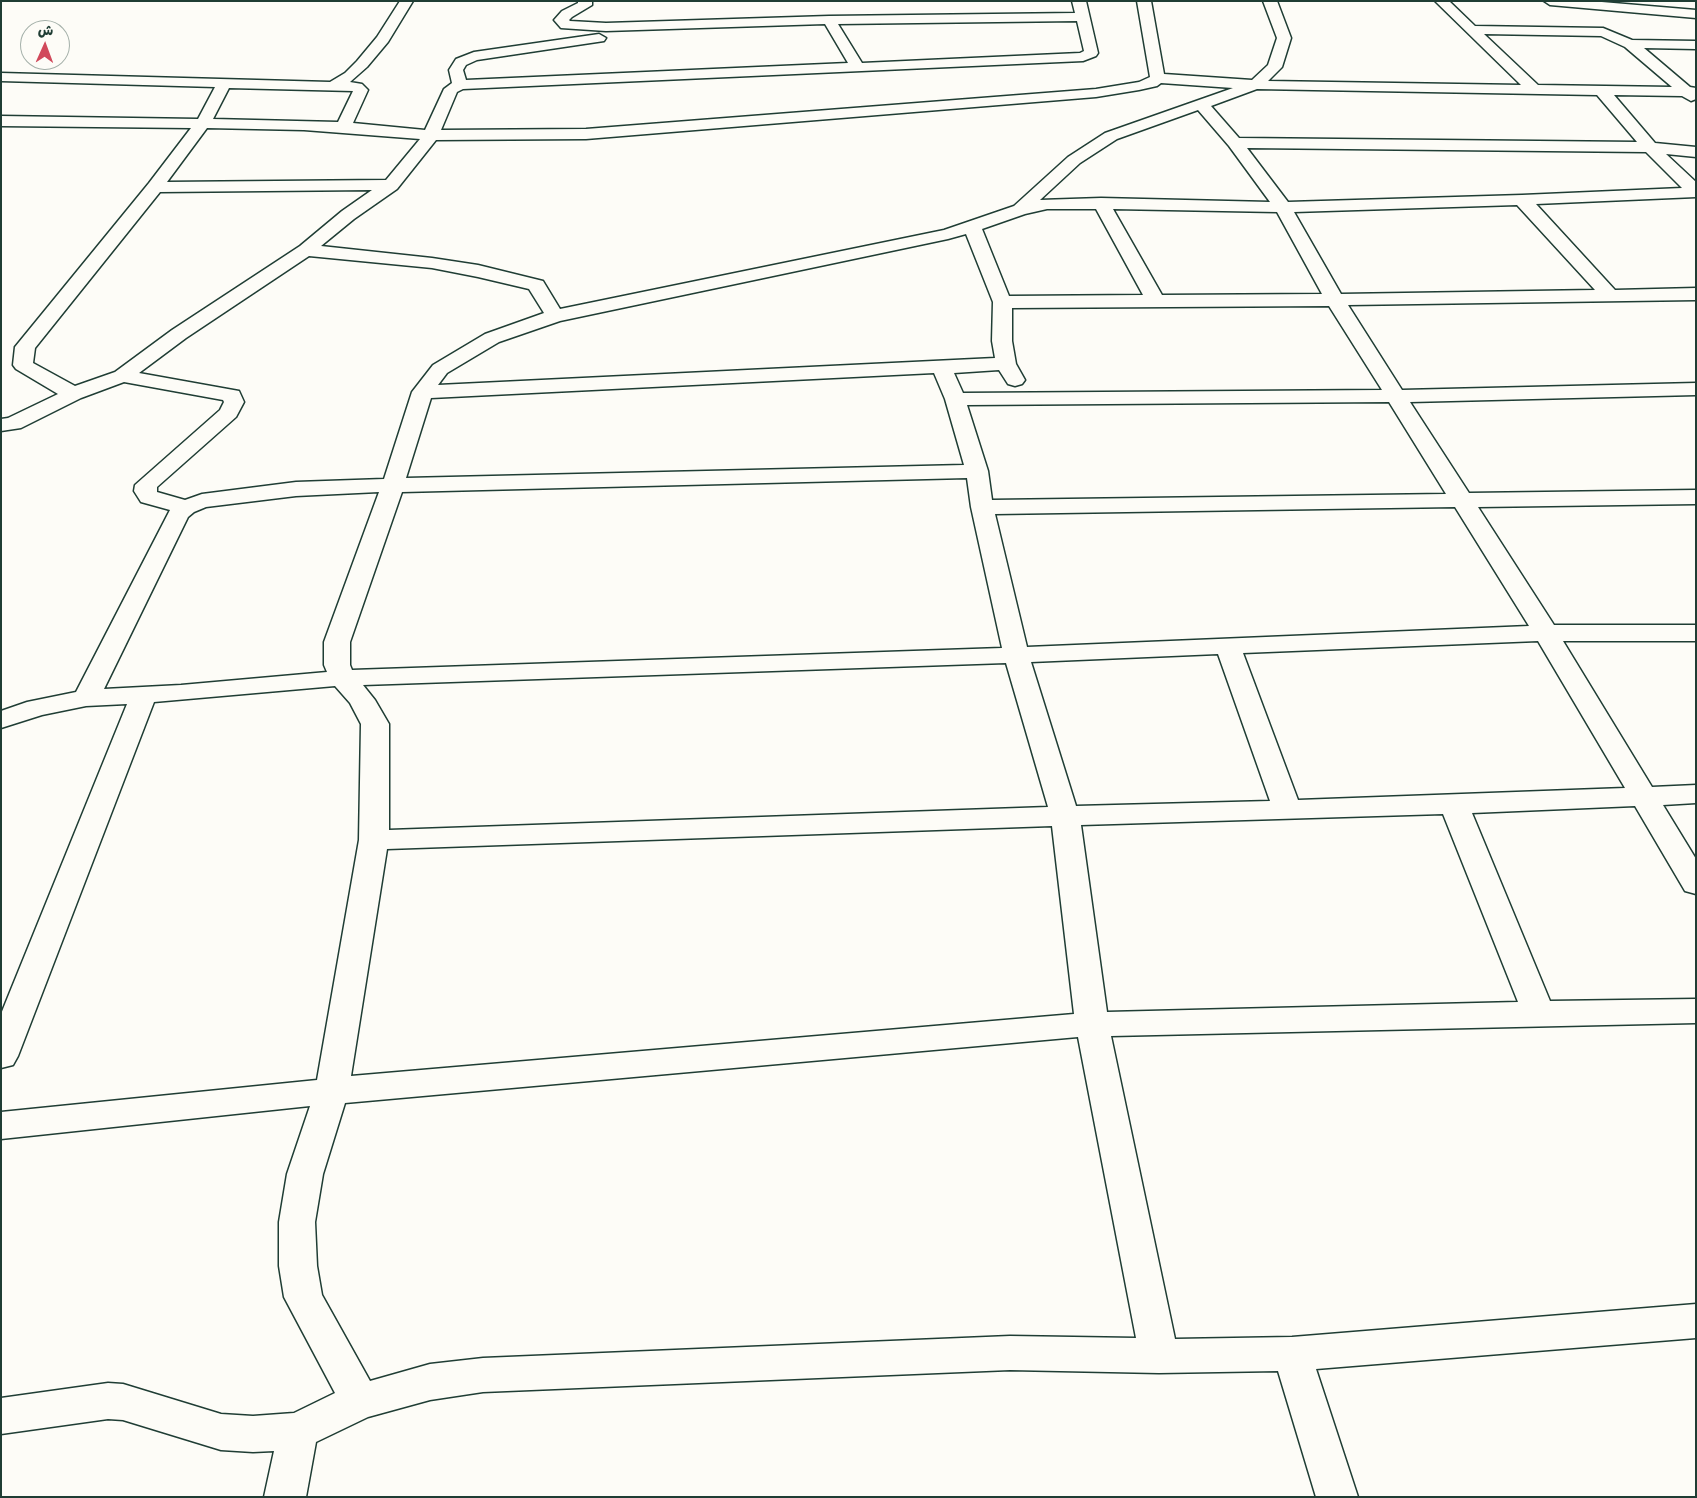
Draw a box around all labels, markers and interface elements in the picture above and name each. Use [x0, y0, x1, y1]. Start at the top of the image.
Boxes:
north arrow [20, 20, 70, 70]
text: ش [38, 22, 54, 39]

